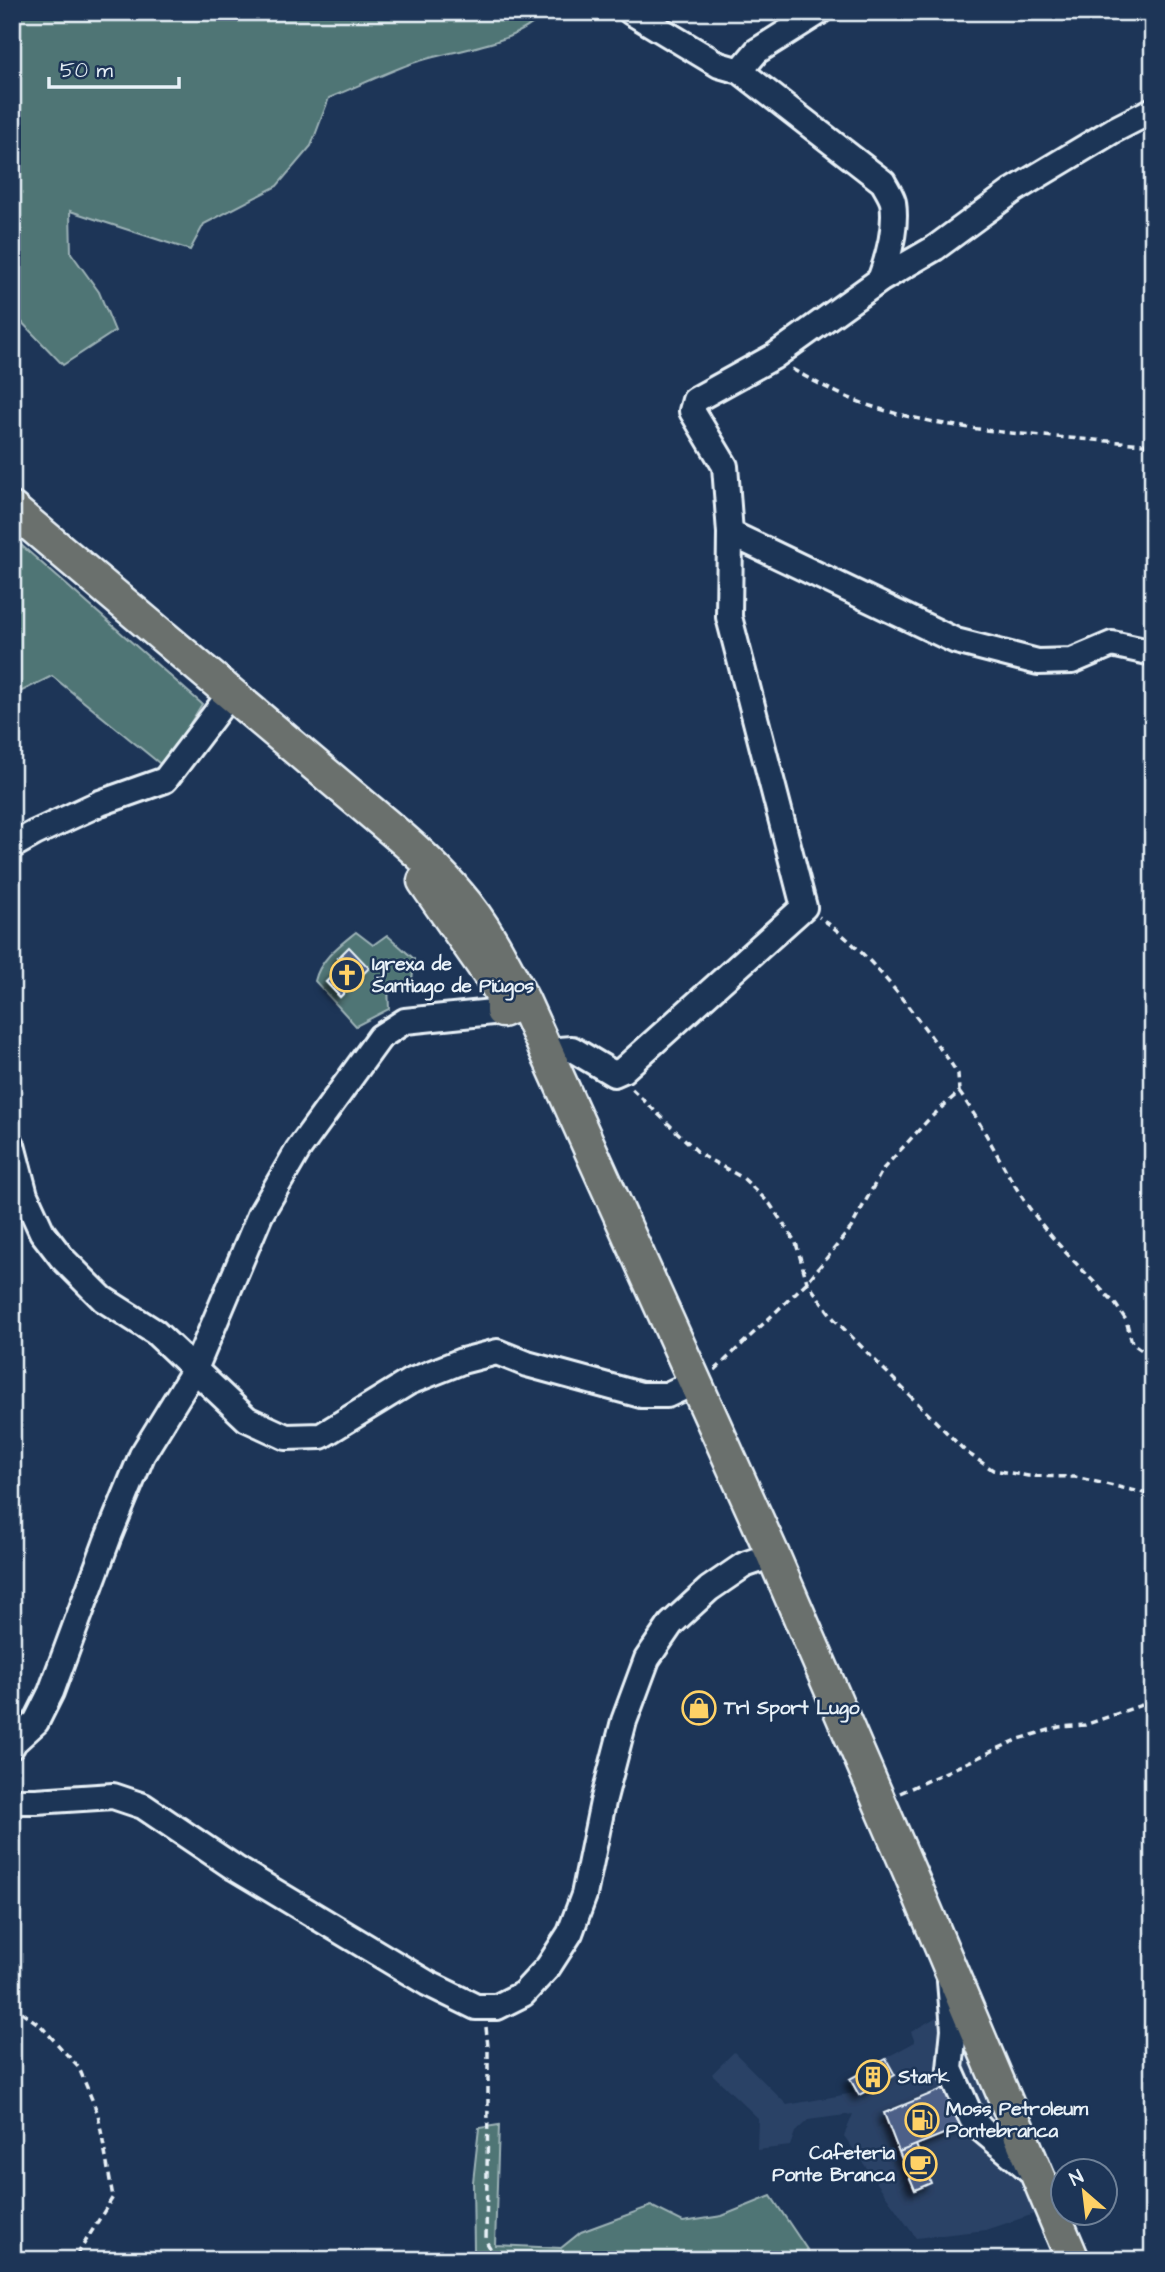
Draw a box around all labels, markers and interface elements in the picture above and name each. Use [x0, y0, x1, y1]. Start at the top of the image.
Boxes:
scale bar [49, 46, 178, 90]
text: 50 m [60, 56, 114, 85]
place label: Igrexa de Santiago de Piúgos [371, 951, 534, 1001]
church icon: Igrexa de Santiago de Piúgos [328, 956, 366, 994]
shop icon: Trl Sport Lugo [680, 1689, 718, 1727]
place label: Trl Sport Lugo [723, 1695, 860, 1723]
building icon: Stark [854, 2058, 892, 2096]
place label: Stark [897, 2064, 950, 2091]
place label: Moss Petroleum Pontebranca [946, 2096, 1089, 2145]
fuel station icon: Moss Petroleum Pontebranca [903, 2101, 941, 2139]
place label: Cafeteria Ponte Branca [772, 2140, 895, 2189]
cafe icon: Cafeteria Ponte Branca [901, 2145, 939, 2183]
north arrow [1050, 2156, 1120, 2226]
text: N [1065, 2164, 1088, 2193]

